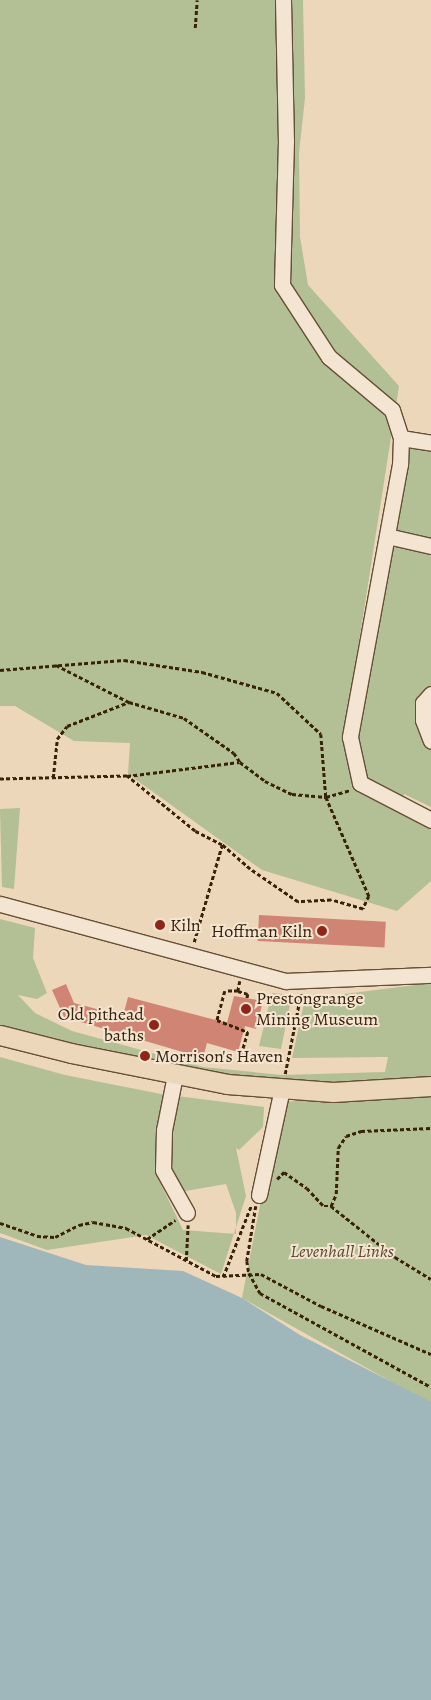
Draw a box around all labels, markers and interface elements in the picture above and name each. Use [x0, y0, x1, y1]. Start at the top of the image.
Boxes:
place label: Kiln [170, 914, 201, 936]
marker: Kiln [154, 919, 166, 931]
place label: Hoffman Kiln [211, 920, 312, 942]
marker: Hoffman Kiln [316, 925, 328, 937]
place label: Prestongrange Mining Museum [256, 988, 378, 1030]
marker: Prestongrange Mining Museum [240, 1003, 252, 1015]
place label: Old pithead baths [58, 1004, 144, 1046]
marker: Old pithead baths [148, 1019, 160, 1031]
place label: Morrison's Haven [155, 1045, 283, 1067]
marker: Morrison's Haven [139, 1050, 151, 1062]
park label: Levenhall Links [290, 1240, 394, 1262]

